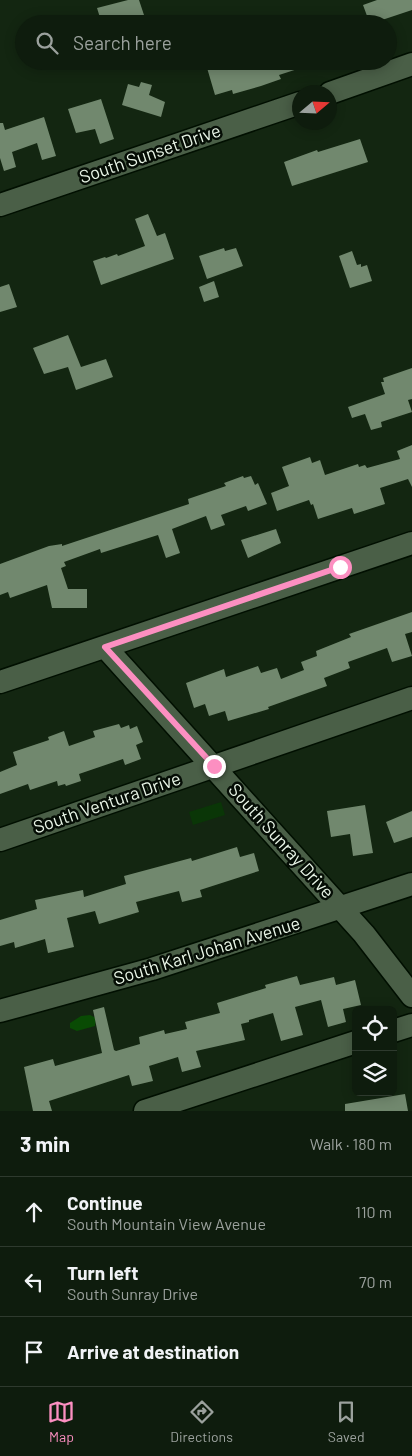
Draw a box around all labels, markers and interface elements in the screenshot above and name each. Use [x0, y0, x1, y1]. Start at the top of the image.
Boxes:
search box [15, 15, 397, 70]
icon: search [33, 29, 61, 57]
text: Search here [73, 31, 172, 54]
north arrow [292, 85, 337, 130]
street label: South Sunset Drive [76, 119, 223, 188]
route start [329, 556, 352, 579]
route end [203, 755, 226, 778]
street label: South Ventura Drive [30, 767, 183, 838]
street label: South Sunray Drive [224, 778, 339, 902]
street label: South Karl Johan Avenue [111, 911, 303, 989]
map controls [352, 1006, 397, 1096]
button: locate [352, 1006, 397, 1051]
button: layers [352, 1051, 397, 1096]
text: 3 min [20, 1131, 70, 1156]
text: Walk · 180 m [310, 1134, 392, 1153]
text: Continue [67, 1191, 143, 1214]
icon: ahead [20, 1198, 48, 1226]
text: 110 m [355, 1202, 392, 1221]
text: South Mountain View Avenue [67, 1214, 266, 1233]
text: Turn left [67, 1261, 138, 1284]
icon: left [20, 1268, 48, 1296]
text: 70 m [359, 1272, 392, 1291]
text: South Sunray Drive [67, 1284, 198, 1303]
icon: arrive [20, 1338, 48, 1366]
text: Arrive at destination [67, 1340, 239, 1363]
tab: Map [47, 1398, 75, 1445]
tab: Directions [170, 1398, 233, 1445]
tab: Saved [328, 1398, 365, 1445]

